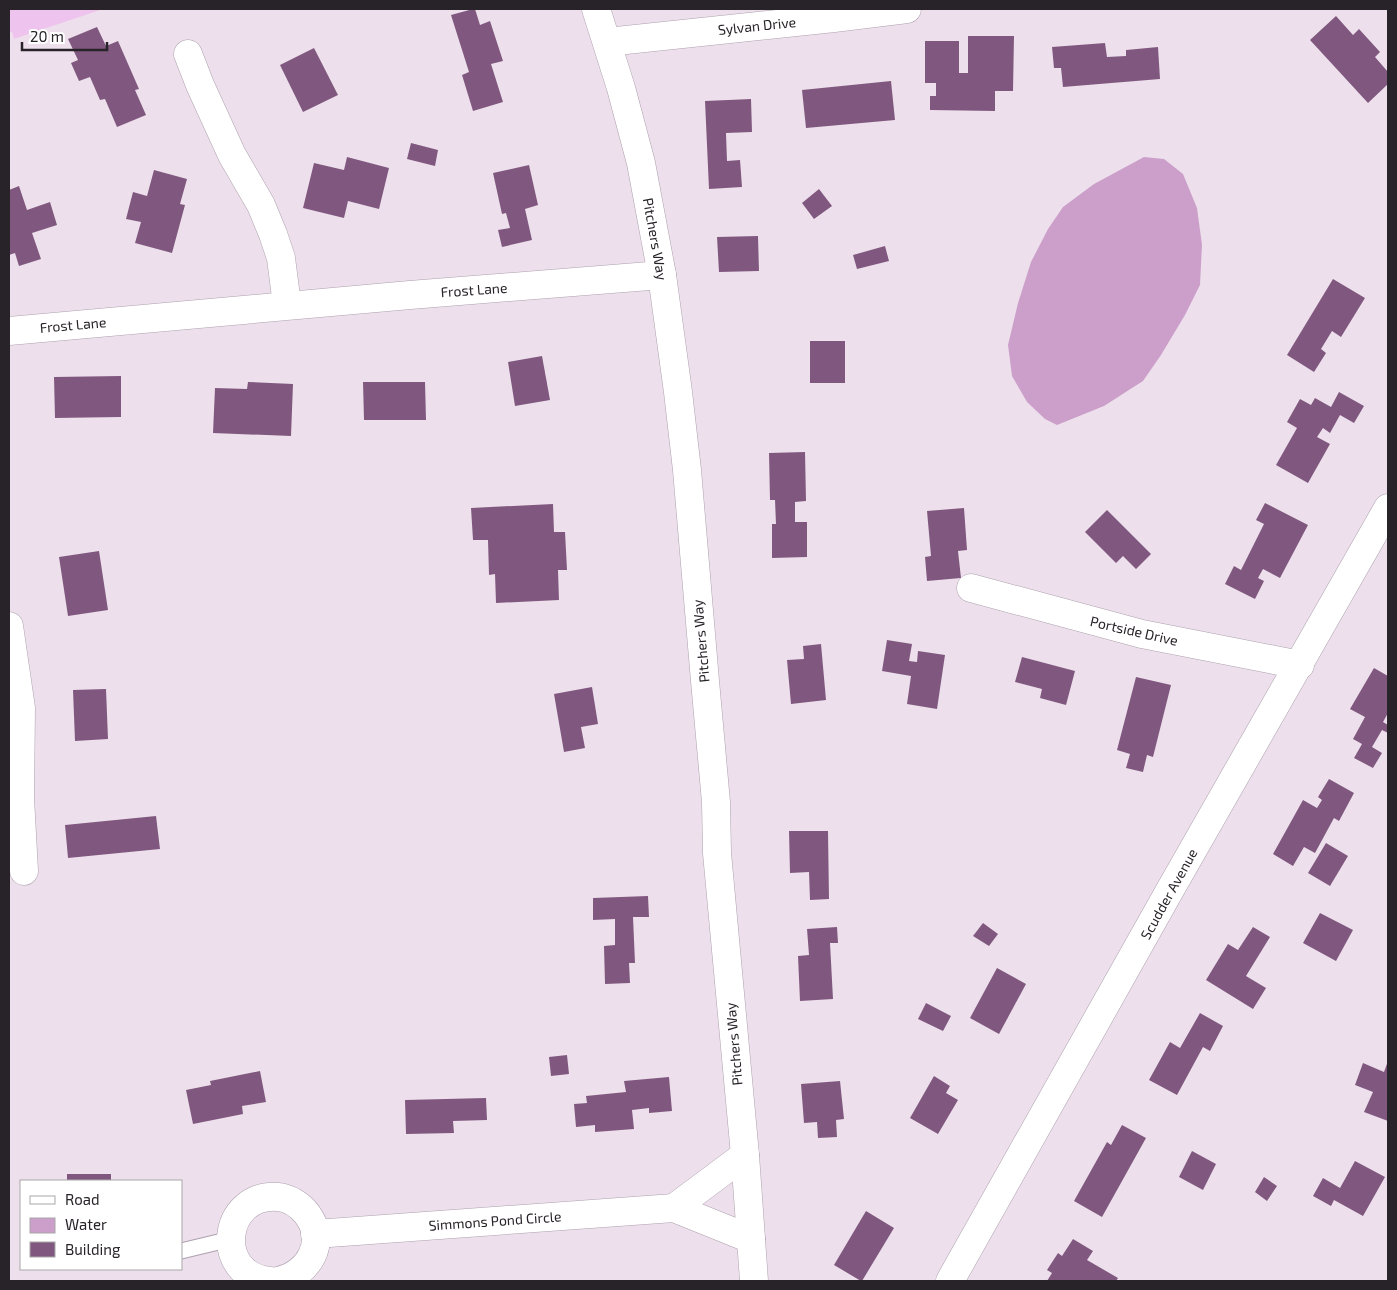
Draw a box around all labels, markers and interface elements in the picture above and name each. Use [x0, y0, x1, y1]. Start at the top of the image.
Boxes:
street label: Sylvan Drive [717, 13, 797, 38]
scale bar [22, 20, 108, 52]
text: 20 m [30, 27, 64, 45]
street label: Pitchers Way [640, 196, 671, 282]
street label: Frost Lane [440, 279, 508, 300]
street label: Frost Lane [39, 313, 107, 336]
street label: Pitchers Way [688, 598, 713, 683]
street label: Portside Drive [1089, 612, 1180, 649]
street label: Scudder Avenue [1137, 845, 1201, 942]
street label: Pitchers Way [721, 1001, 746, 1086]
legend [20, 1180, 182, 1270]
text: Road [65, 1190, 100, 1208]
street label: Simmons Pond Circle [428, 1207, 562, 1234]
text: Water [65, 1215, 107, 1233]
text: Building [65, 1240, 121, 1258]

